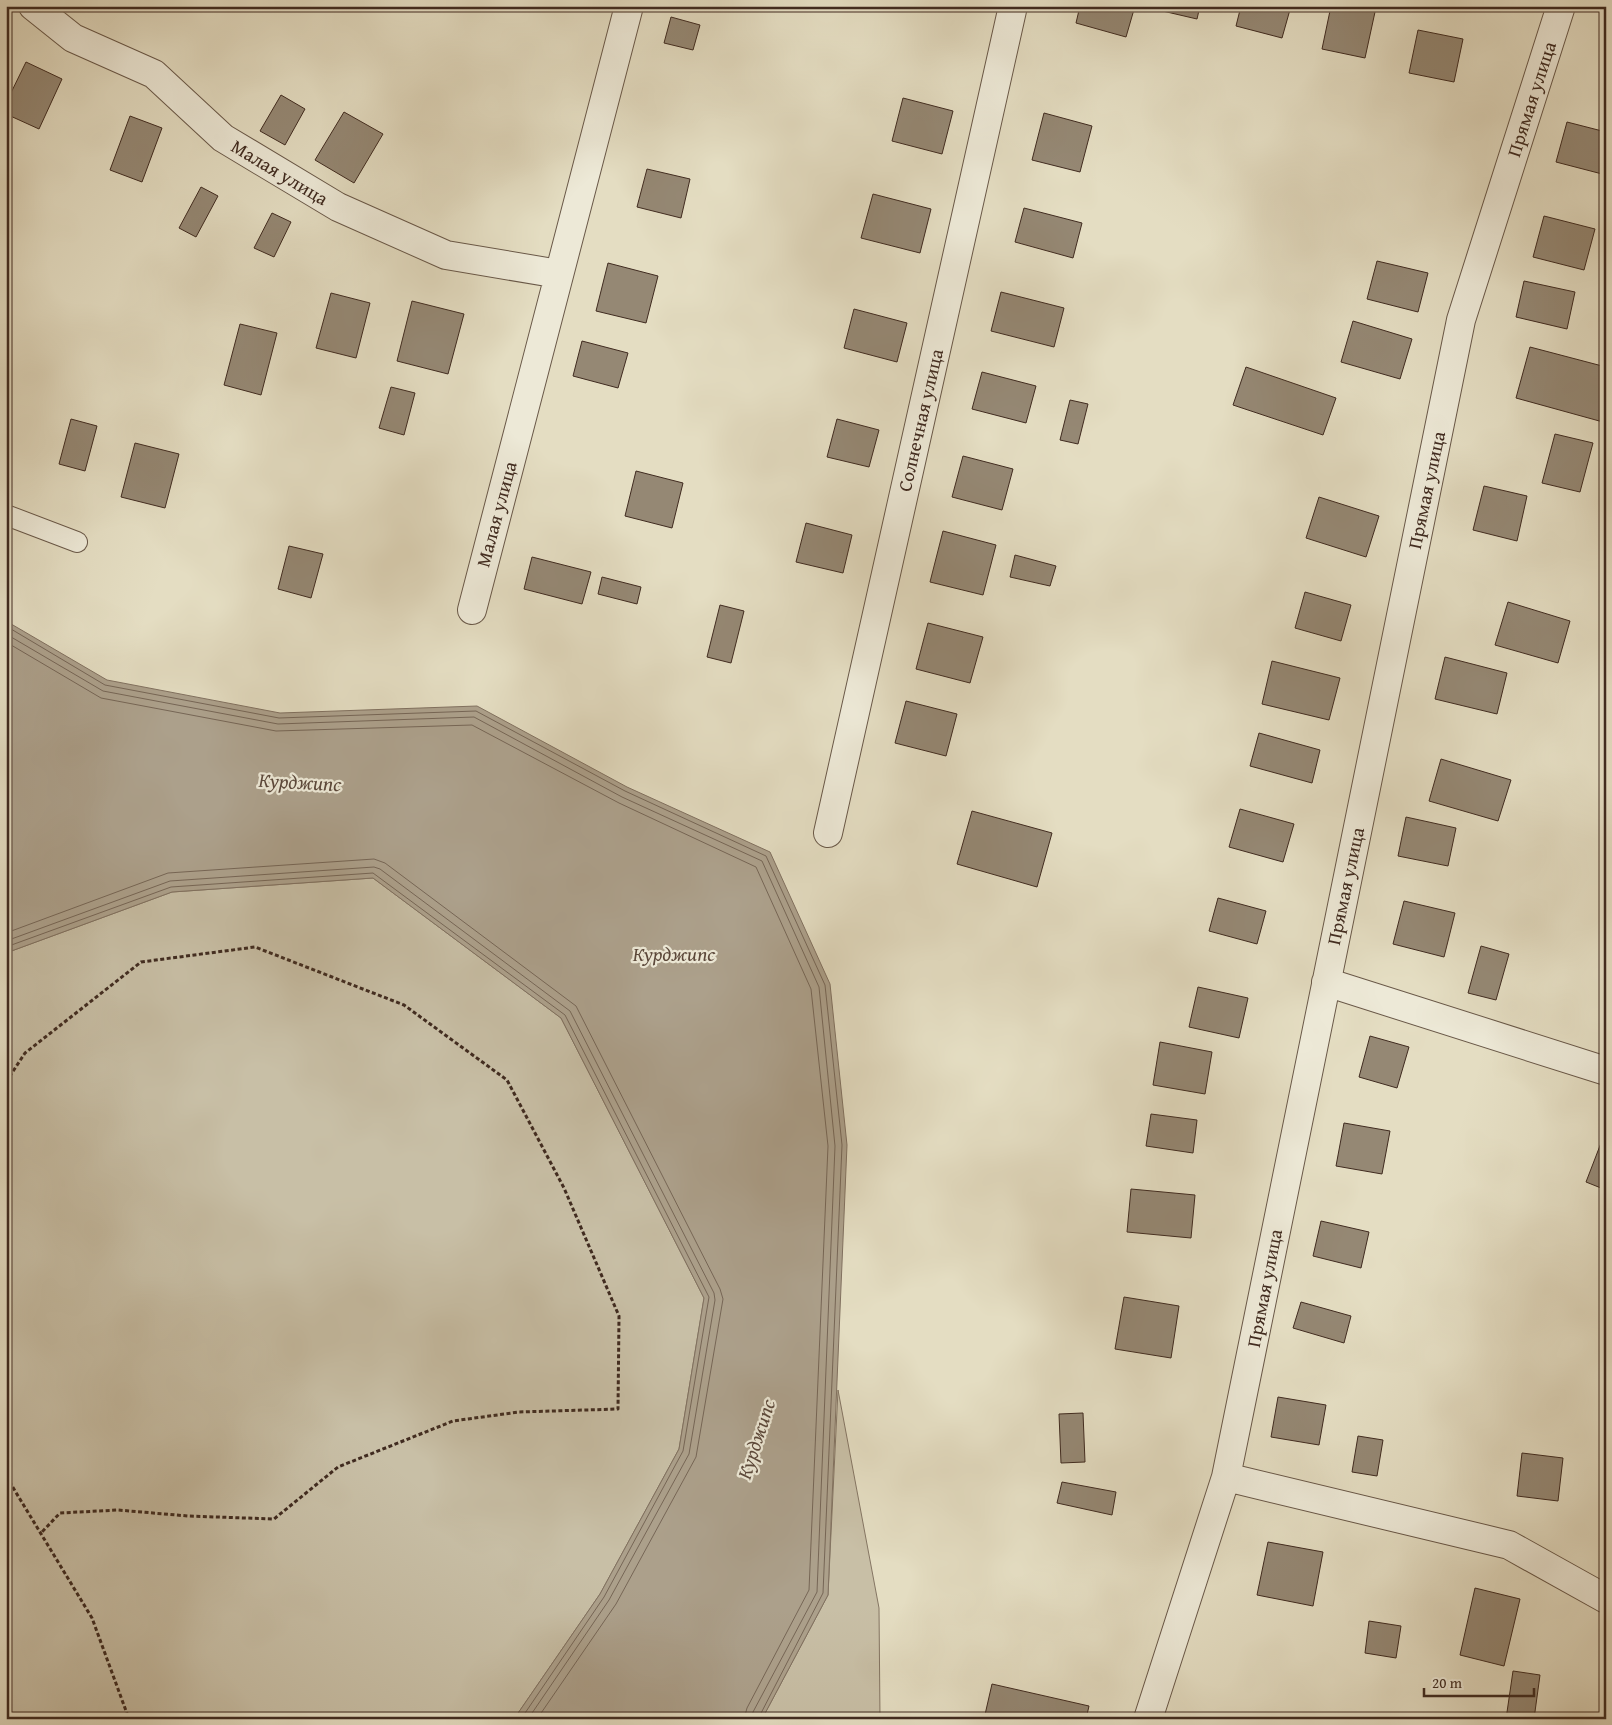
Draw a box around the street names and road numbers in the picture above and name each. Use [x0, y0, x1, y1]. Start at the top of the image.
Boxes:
street label: Прямая улица [1499, 38, 1563, 160]
street label: Малая улица [226, 132, 334, 212]
street label: Солнечная улица [890, 346, 950, 494]
street label: Прямая улица [1400, 428, 1452, 552]
street label: Малая улица [468, 458, 524, 570]
street label: Прямая улица [1319, 824, 1371, 948]
street label: Прямая улица [1239, 1227, 1289, 1349]

